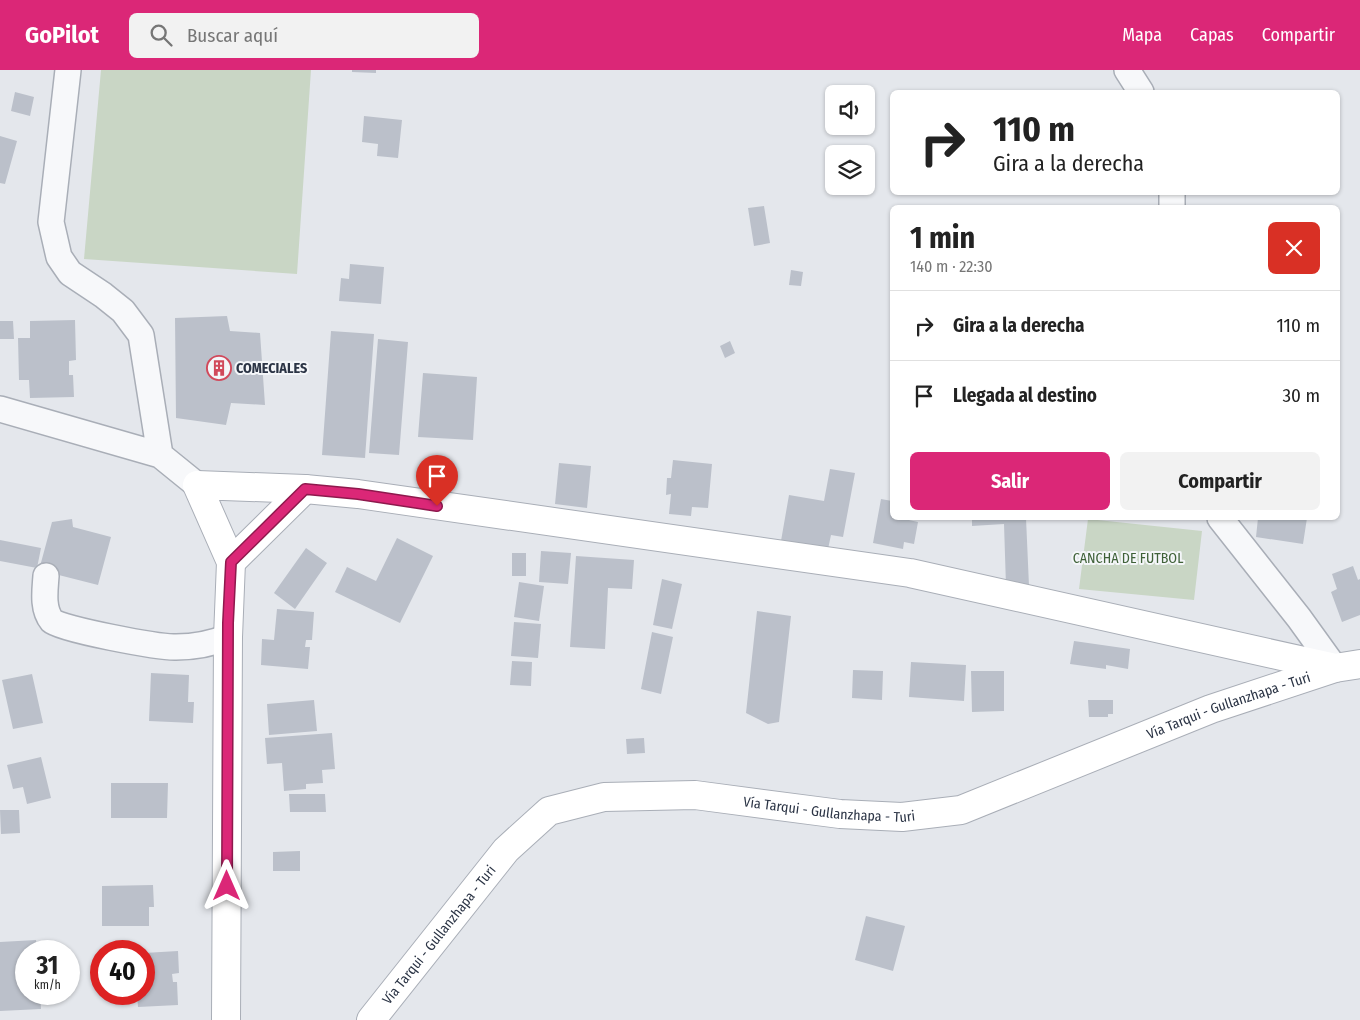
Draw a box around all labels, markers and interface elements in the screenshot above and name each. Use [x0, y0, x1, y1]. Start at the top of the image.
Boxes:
search box [129, 13, 479, 58]
text: GoPilot [25, 21, 99, 49]
icon: search [147, 21, 175, 49]
text: Buscar aquí [187, 24, 278, 47]
text: Mapa [1122, 24, 1162, 46]
text: Capas [1190, 24, 1234, 46]
text: Compartir [1262, 24, 1335, 46]
map controls [825, 85, 875, 195]
button: sound [825, 85, 875, 135]
text: 110 m [993, 108, 1075, 150]
icon: right [910, 110, 975, 175]
button: layers [825, 145, 875, 195]
text: Gira a la derecha [993, 150, 1144, 177]
text: 1 min [910, 220, 975, 256]
button: close [1268, 222, 1320, 274]
text: 140 m · 22:30 [910, 257, 993, 276]
icon: right [910, 312, 938, 340]
text: Gira a la derecha [953, 314, 1085, 337]
text: 110 m [1276, 314, 1320, 337]
building icon: COMECIALES [206, 355, 232, 381]
place label: COMECIALES [236, 360, 307, 377]
icon: arrive [910, 382, 938, 410]
text: Llegada al destino [953, 384, 1097, 407]
text: 30 m [1282, 384, 1320, 407]
button: Salir [910, 452, 1110, 510]
button: Compartir [1120, 452, 1320, 510]
pin [416, 455, 458, 506]
icon: arrive [423, 462, 451, 490]
park label: CANCHA DE FUTBOL [1073, 550, 1183, 567]
street label: Vía Tarqui - Gullanzhapa - Turi [1144, 669, 1313, 743]
street label: Vía Tarqui - Gullanzhapa - Turi [742, 793, 916, 826]
position arrow [200, 859, 252, 911]
street label: Vía Tarqui - Gullanzhapa - Turi [379, 862, 500, 1008]
speed limit sign: 40 [90, 940, 155, 1005]
text: 31 [37, 951, 58, 981]
text: km/h [34, 978, 61, 992]

